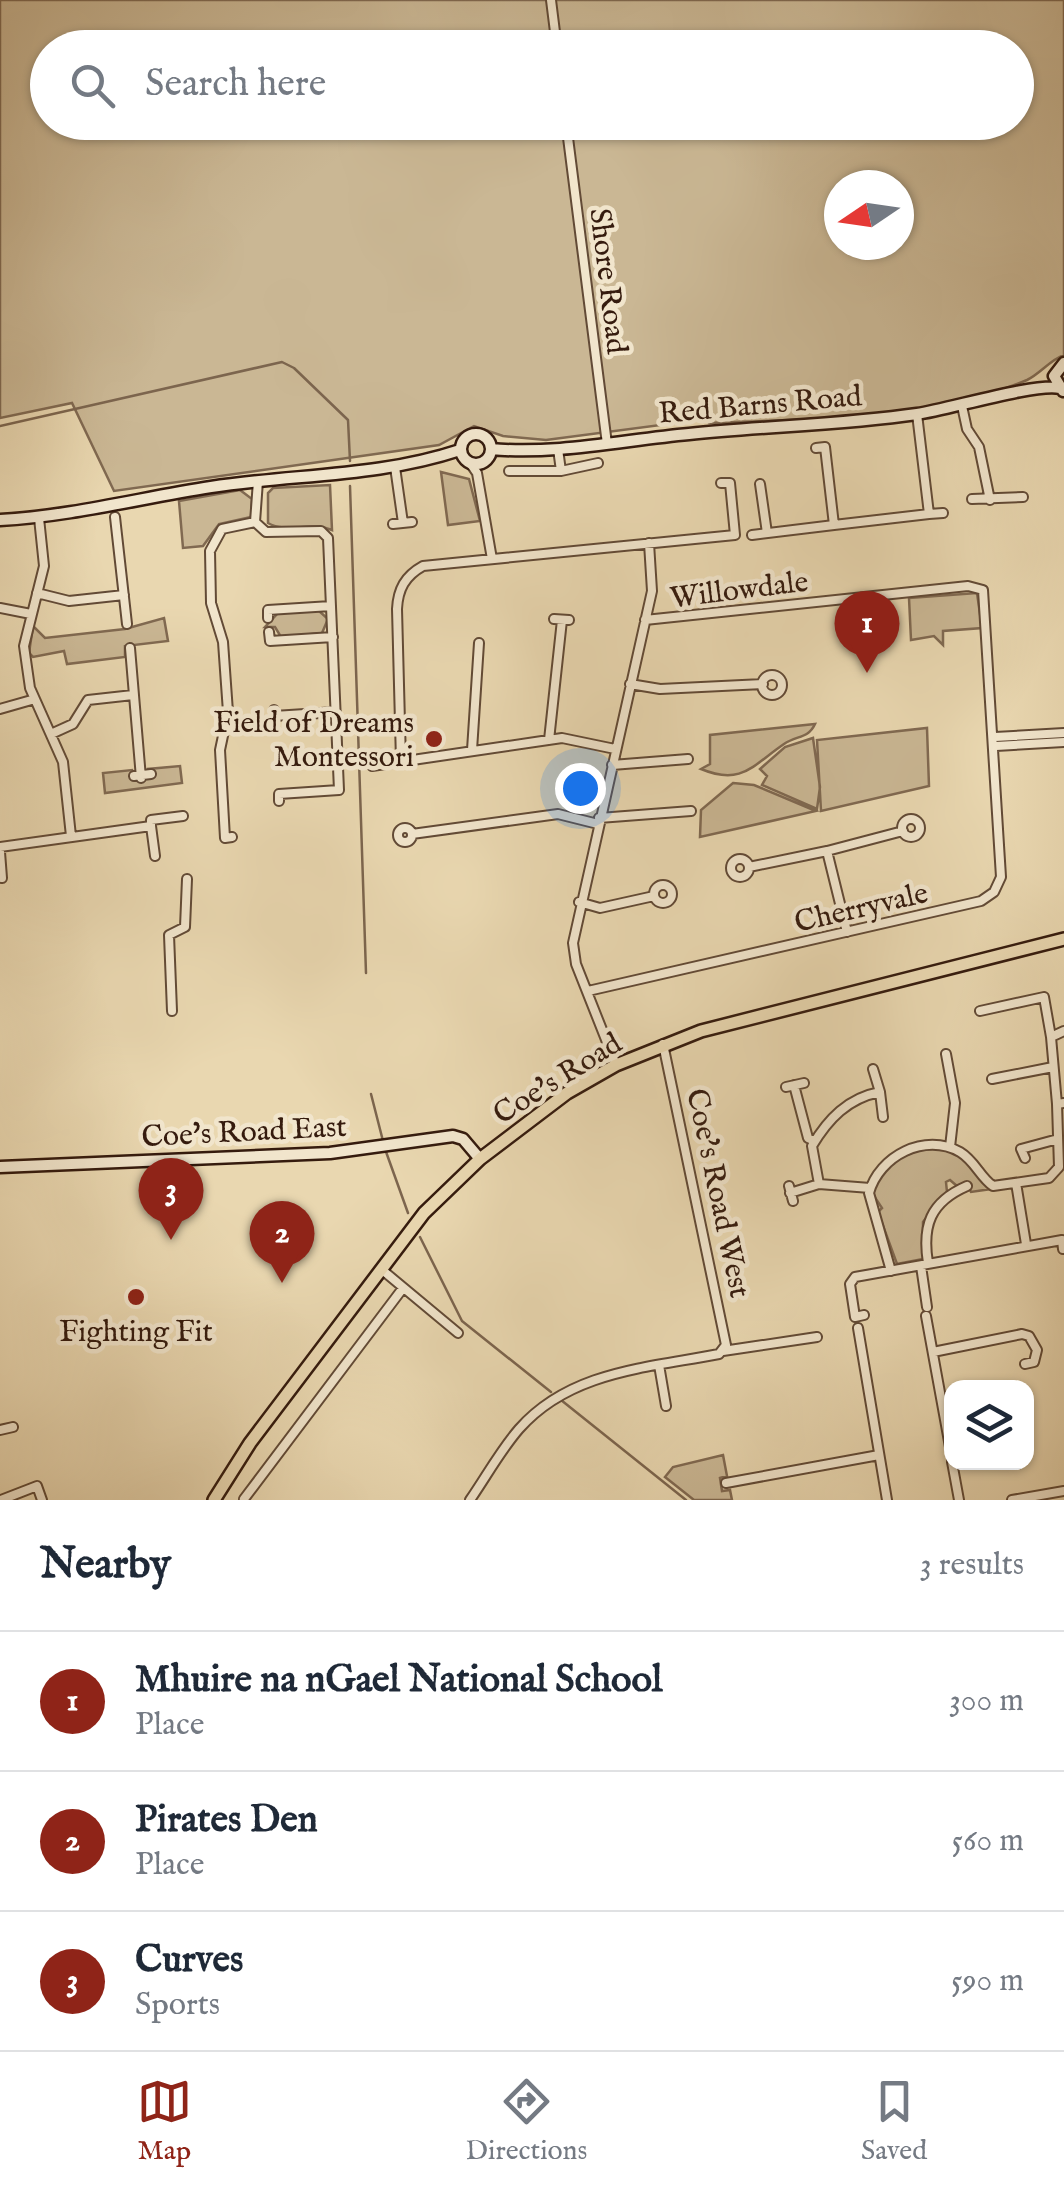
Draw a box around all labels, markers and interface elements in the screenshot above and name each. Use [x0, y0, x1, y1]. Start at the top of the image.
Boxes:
search box [30, 30, 1034, 140]
icon: search [65, 58, 120, 113]
text: Search here [145, 61, 326, 109]
north arrow [824, 170, 914, 260]
street label: Shore Road [579, 206, 635, 357]
street label: Red Barns Road [657, 378, 864, 434]
street label: Willowdale [668, 564, 811, 618]
pin: 1 [834, 590, 900, 673]
place label: Field of Dreams Montessori [214, 705, 414, 777]
marker: Field of Dreams Montessori [423, 728, 445, 750]
your location [555, 763, 606, 814]
street label: Cherryvale [791, 875, 932, 943]
street label: Coe's Road [487, 1025, 630, 1134]
street label: Coe's Road West [676, 1085, 758, 1301]
street label: Coe's Road East [141, 1109, 348, 1157]
pin: 3 [138, 1158, 204, 1240]
pin: 2 [250, 1200, 314, 1283]
marker: Fighting Fit [125, 1286, 147, 1308]
place label: Fighting Fit [59, 1314, 213, 1352]
map controls [944, 1380, 1034, 1470]
button: layers [944, 1380, 1034, 1470]
text: Nearby [40, 1539, 171, 1592]
text: 3 results [920, 1545, 1024, 1586]
text: Mhuire na nGael National School [135, 1657, 662, 1705]
text: 1 [67, 1681, 78, 1722]
text: 300 m [949, 1681, 1024, 1722]
text: Place [135, 1705, 205, 1746]
text: Pirates Den [135, 1797, 318, 1845]
text: 2 [65, 1821, 80, 1862]
text: 560 m [952, 1821, 1024, 1862]
text: Place [135, 1845, 205, 1886]
text: Curves [135, 1937, 243, 1985]
text: 3 [67, 1961, 78, 2002]
text: 590 m [951, 1961, 1024, 2002]
text: Sports [135, 1985, 220, 2026]
tab: Map [137, 2074, 192, 2169]
tab: Directions [465, 2074, 587, 2169]
tab: Saved [861, 2074, 927, 2169]

